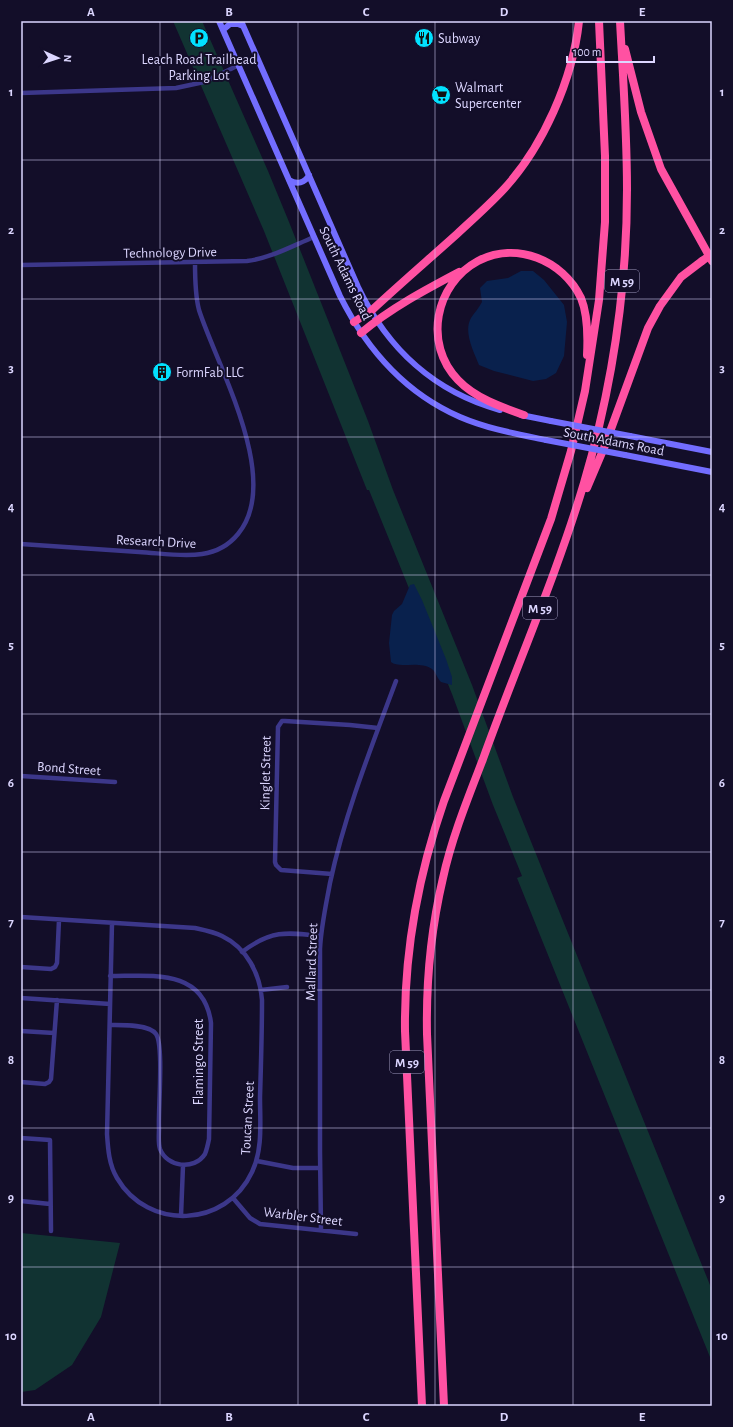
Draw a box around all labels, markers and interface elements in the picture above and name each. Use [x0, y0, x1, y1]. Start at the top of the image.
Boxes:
text: A [87, 6, 95, 19]
text: B [225, 6, 233, 19]
text: C [363, 6, 370, 19]
text: D [500, 6, 509, 19]
text: E [639, 6, 646, 19]
parking icon: Leach Road Trailhead Parking Lot [188, 27, 210, 49]
restaurant icon: Subway [413, 27, 435, 49]
place label: Subway [438, 32, 480, 46]
north arrow [38, 38, 78, 78]
scale bar [567, 38, 654, 64]
text: 100 m [573, 46, 601, 58]
place label: Leach Road Trailhead Parking Lot [142, 53, 256, 83]
text: N [62, 54, 73, 63]
place label: Walmart Supercenter [455, 81, 522, 111]
supermarket icon: Walmart Supercenter [430, 84, 452, 106]
text: 1 [9, 86, 13, 99]
text: 1 [720, 86, 724, 99]
text: 2 [8, 224, 14, 237]
street label: South Adams Road [316, 224, 374, 323]
text: 2 [719, 224, 725, 237]
street label: Technology Drive [123, 245, 217, 261]
road number: M 59 [605, 270, 639, 292]
building icon: FormFab LLC [151, 361, 173, 383]
text: 3 [8, 362, 14, 375]
text: 3 [719, 362, 725, 375]
place label: FormFab LLC [176, 366, 244, 380]
street label: South Adams Road [562, 425, 665, 459]
text: 4 [8, 501, 15, 514]
text: 4 [719, 501, 726, 514]
street label: Research Drive [115, 533, 196, 551]
road number: M 59 [523, 597, 557, 619]
text: 5 [8, 639, 14, 652]
text: 5 [719, 639, 725, 652]
street label: Kinglet Street [258, 735, 274, 811]
street label: Bond Street [37, 760, 102, 778]
text: 6 [8, 777, 14, 790]
text: 6 [719, 777, 725, 790]
text: 7 [8, 916, 14, 929]
text: 7 [719, 916, 725, 929]
street label: Mallard Street [304, 922, 320, 1001]
street label: Flamingo Street [192, 1018, 206, 1105]
road number: M 59 [390, 1051, 424, 1073]
text: 8 [8, 1054, 14, 1067]
text: 8 [719, 1054, 725, 1067]
street label: Toucan Street [239, 1080, 257, 1155]
text: 9 [8, 1192, 14, 1205]
text: 9 [719, 1192, 725, 1205]
street label: Warbler Street [263, 1205, 344, 1229]
text: 10 [5, 1330, 17, 1343]
text: 10 [716, 1330, 728, 1343]
text: A [87, 1411, 95, 1424]
text: B [225, 1411, 233, 1424]
text: C [363, 1411, 370, 1424]
text: D [500, 1411, 509, 1424]
text: E [639, 1411, 646, 1424]

